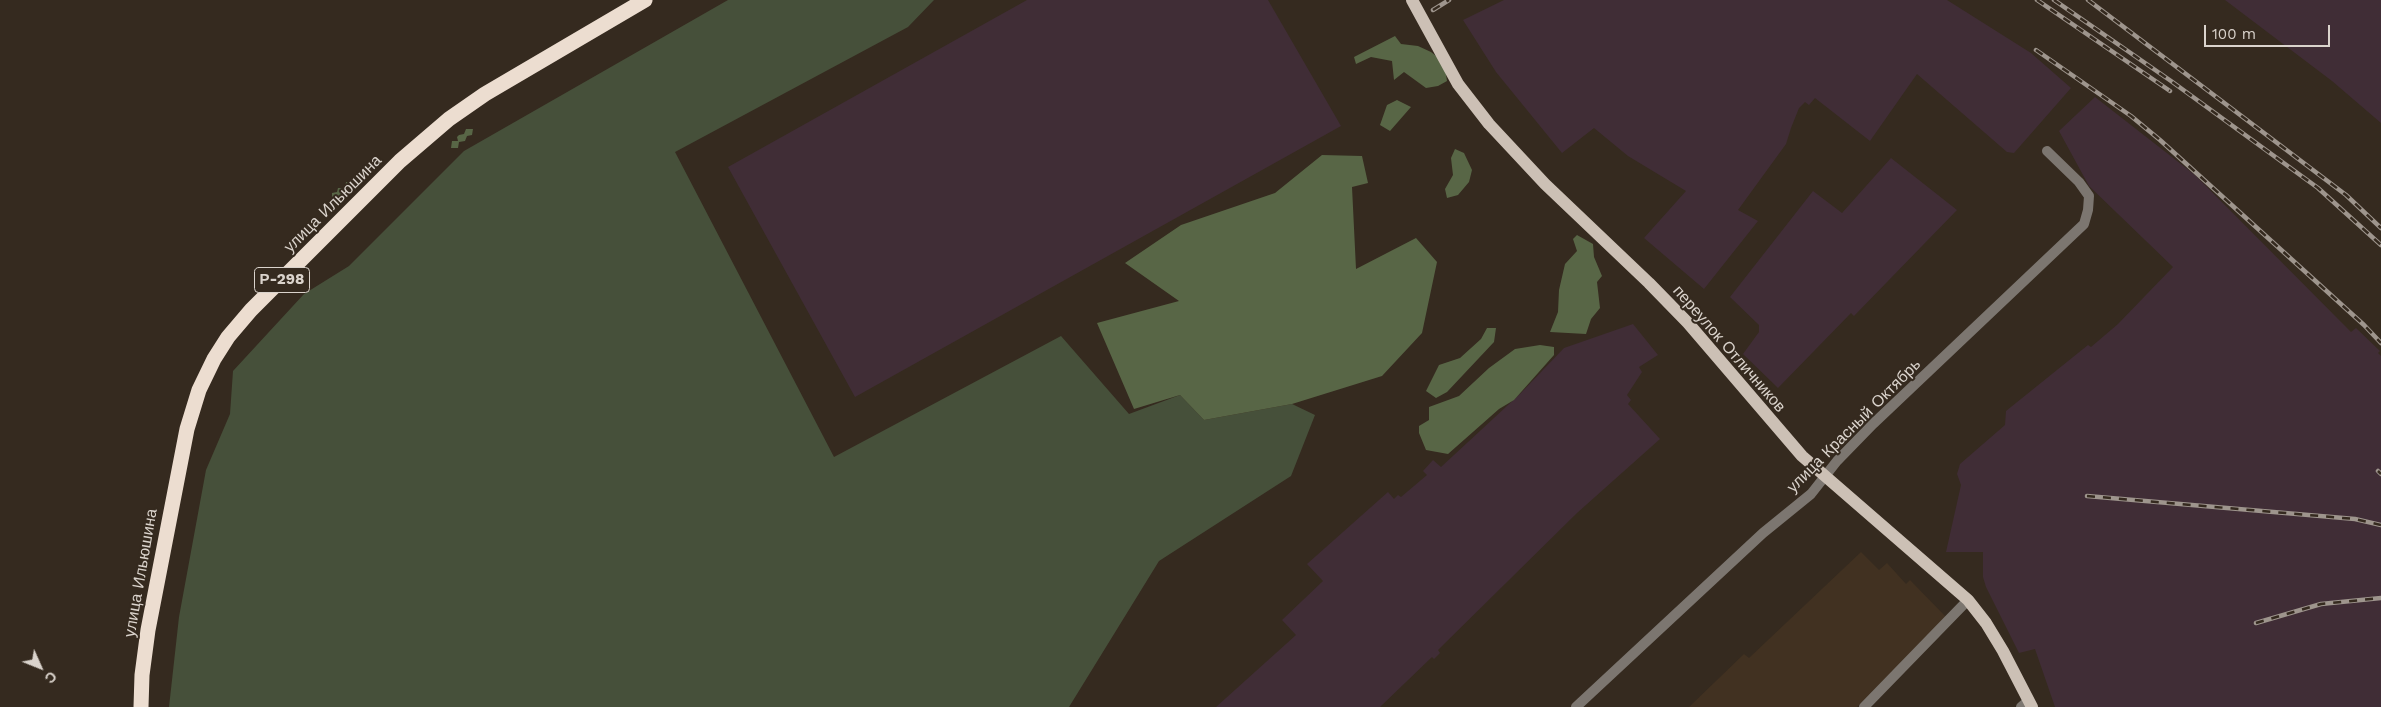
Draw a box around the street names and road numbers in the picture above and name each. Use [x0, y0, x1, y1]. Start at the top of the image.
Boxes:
street label: улица Ильюшина [280, 151, 386, 257]
road number: Р-298 [254, 268, 310, 292]
street label: переулок Отличников [1669, 282, 1789, 416]
street label: улица Красный Октябрь [1783, 355, 1925, 497]
street label: улица Ильюшина [120, 507, 162, 639]

